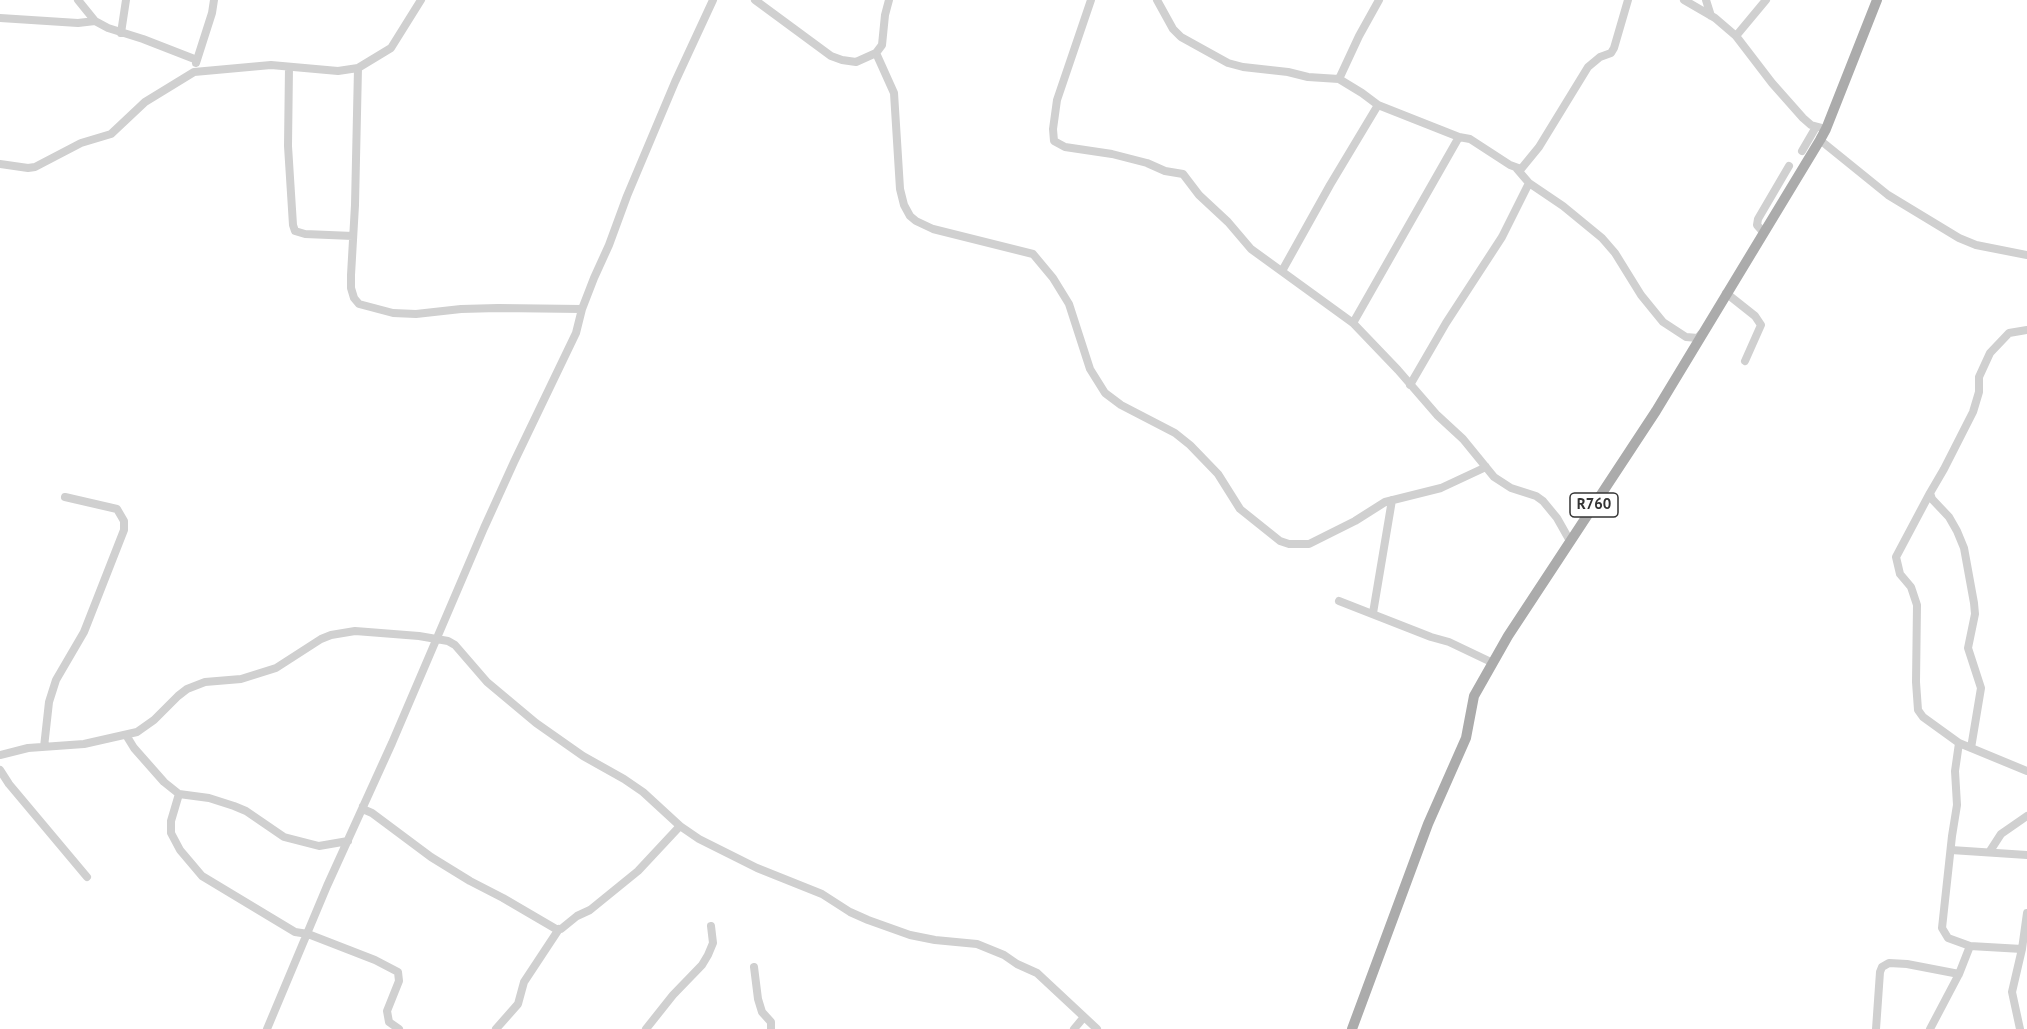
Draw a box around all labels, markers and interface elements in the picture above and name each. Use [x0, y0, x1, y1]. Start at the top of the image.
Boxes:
road number: R760 [1570, 493, 1618, 517]

